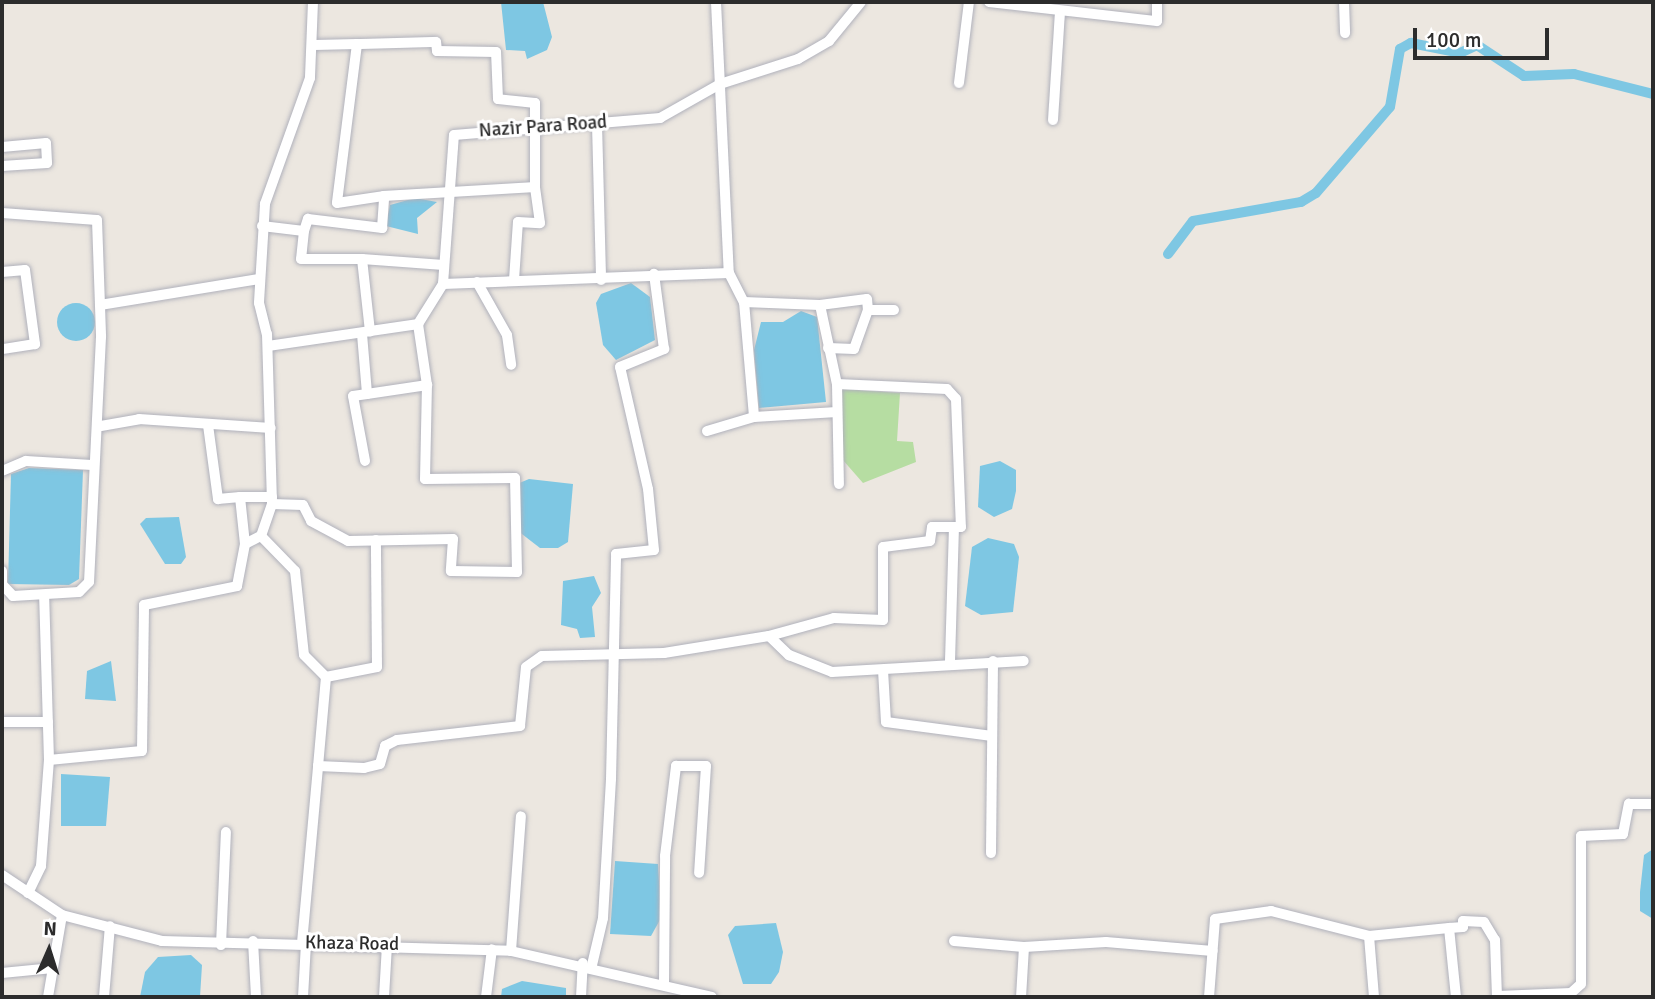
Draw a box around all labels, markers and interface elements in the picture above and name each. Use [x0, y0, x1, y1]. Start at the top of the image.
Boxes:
scale bar [1417, 14, 1554, 58]
text: 100 m [1426, 27, 1481, 53]
street label: Nazir Para Road [478, 111, 608, 143]
north arrow [14, 915, 84, 985]
text: N [43, 917, 57, 941]
street label: Khaza Road [305, 932, 399, 956]

